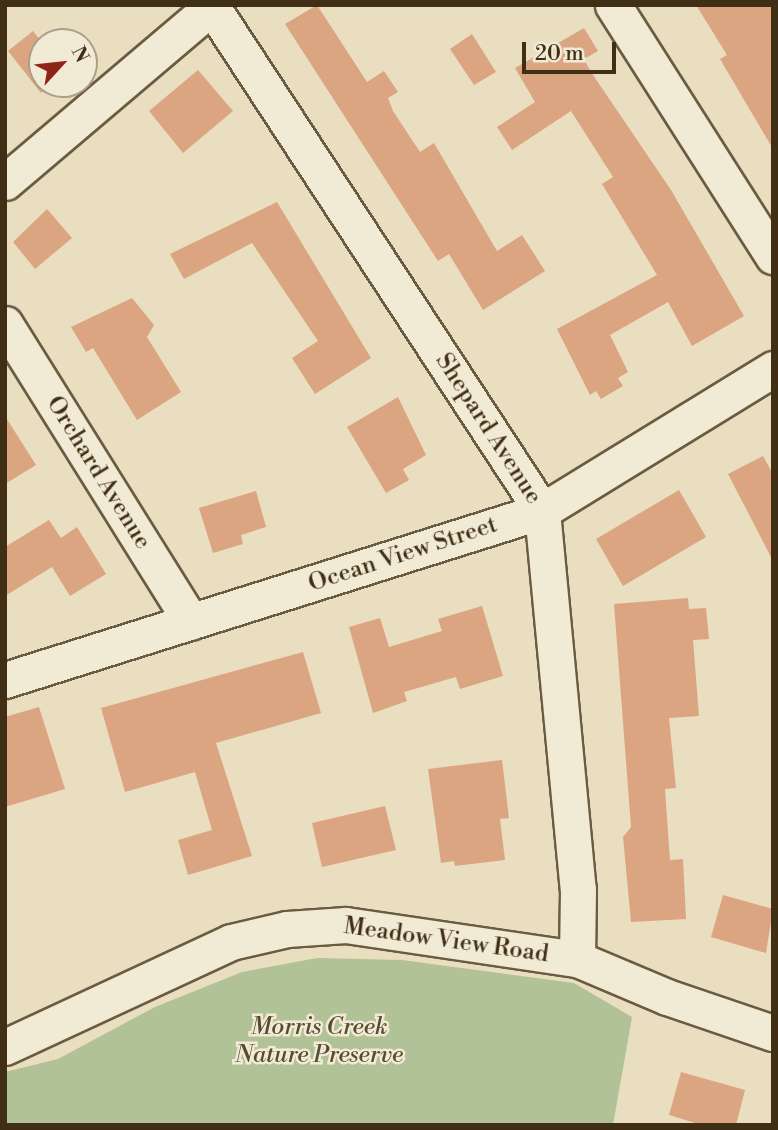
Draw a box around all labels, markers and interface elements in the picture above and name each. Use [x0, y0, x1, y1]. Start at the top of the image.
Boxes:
north arrow [28, 28, 98, 98]
scale bar [526, 28, 620, 72]
text: 20 m [535, 41, 584, 67]
text: N [66, 42, 94, 67]
street label: Shepard Avenue [429, 348, 547, 510]
street label: Orchard Avenue [39, 391, 157, 555]
street label: Ocean View Street [305, 511, 501, 599]
street label: Meadow View Road [342, 912, 550, 970]
park label: Morris Creek Nature Preserve [235, 1014, 403, 1070]

